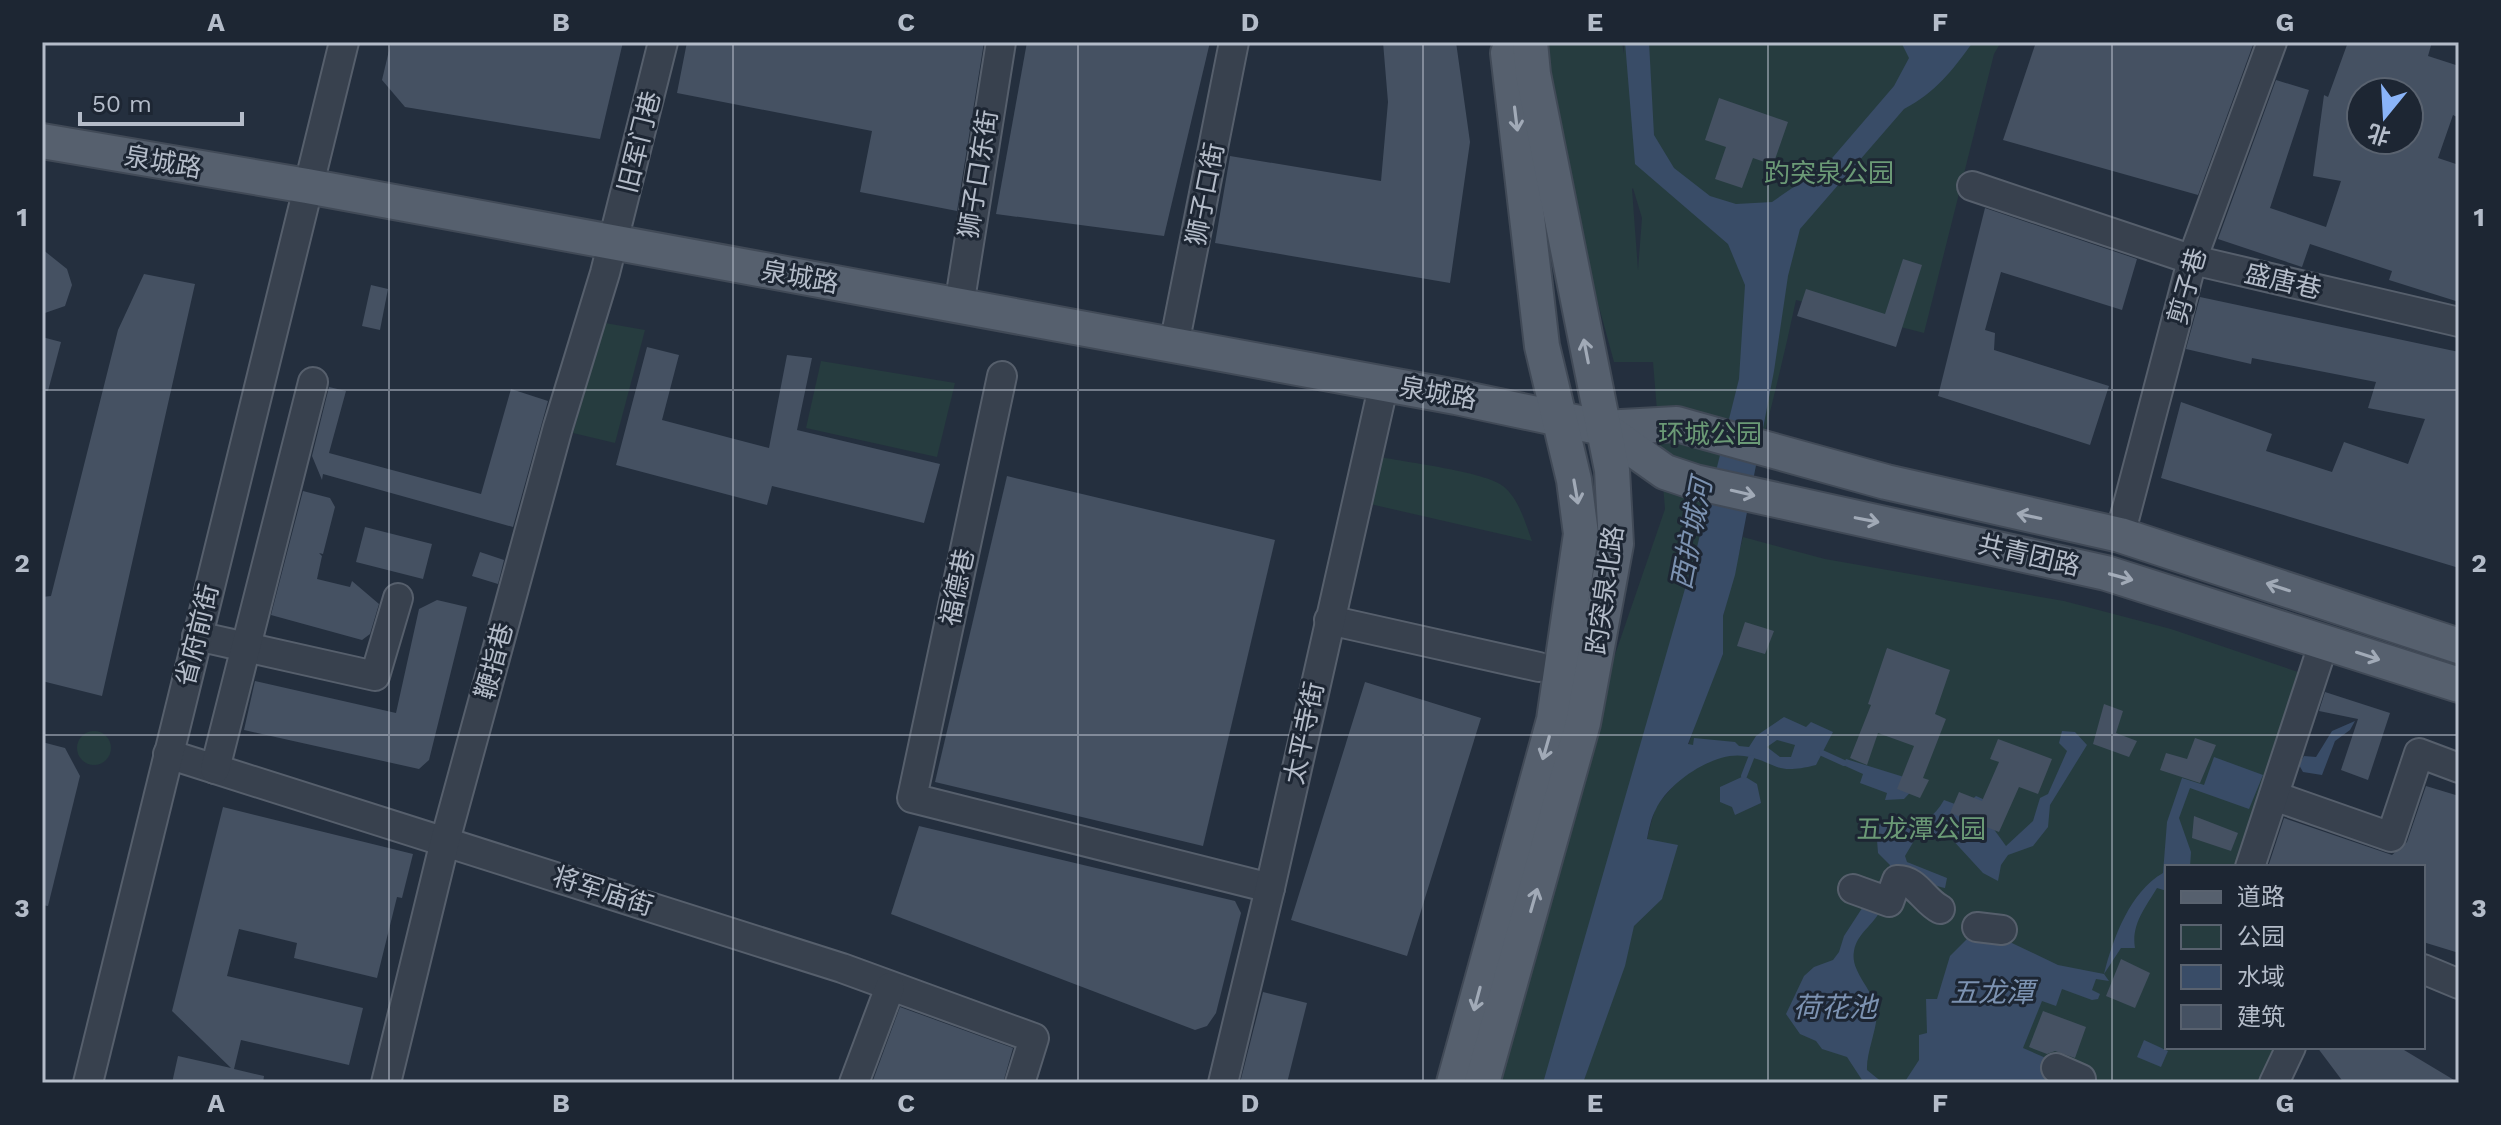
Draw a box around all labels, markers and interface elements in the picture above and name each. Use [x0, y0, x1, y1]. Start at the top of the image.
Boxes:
text: A [207, 7, 225, 37]
text: B [552, 7, 570, 37]
text: C [897, 7, 915, 37]
text: D [1241, 7, 1259, 37]
text: E [1587, 7, 1603, 37]
text: F [1932, 7, 1948, 37]
text: G [2276, 7, 2294, 37]
scale bar [80, 76, 242, 126]
north arrow [2345, 76, 2425, 156]
street label: 旧军门巷 [612, 88, 666, 196]
text: 50 m [92, 90, 152, 118]
one-way arrow [1509, 106, 1524, 132]
street label: 狮子口东街 [953, 107, 1003, 241]
text: 北 [2365, 119, 2393, 150]
street label: 泉城路 [122, 140, 204, 184]
street label: 狮子口街 [1180, 140, 1230, 248]
park label: 趵突泉公园 [1764, 158, 1894, 188]
text: 1 [16, 202, 28, 232]
text: 1 [2473, 202, 2485, 232]
street label: 剪子巷 [2162, 244, 2212, 328]
street label: 泉城路 [759, 255, 841, 299]
street label: 盛唐巷 [2242, 258, 2324, 304]
one-way arrow [1578, 339, 1593, 365]
street label: 泉城路 [1397, 371, 1479, 415]
park label: 环城公园 [1658, 419, 1762, 449]
water label: 西护城河 [1665, 471, 1719, 592]
one-way arrow [1569, 478, 1584, 504]
one-way arrow [1730, 486, 1755, 501]
one-way arrow [2016, 508, 2042, 523]
one-way arrow [1854, 513, 1879, 528]
street label: 趵突泉北路 [1581, 524, 1629, 656]
street label: 共青团路 [1975, 529, 2083, 581]
street label: 福德巷 [934, 546, 980, 628]
text: 2 [14, 548, 30, 578]
text: 2 [2471, 548, 2487, 578]
one-way arrow [2107, 570, 2133, 585]
one-way arrow [2266, 578, 2291, 593]
street label: 省府前街 [170, 581, 224, 689]
street label: 鞭指巷 [469, 619, 519, 703]
one-way arrow [2355, 649, 2381, 664]
street label: 太平寺街 [1279, 679, 1329, 787]
one-way arrow [1538, 735, 1553, 761]
park label: 五龙潭公园 [1856, 814, 1986, 844]
street label: 将军庙街 [549, 861, 657, 921]
legend [2165, 865, 2425, 1049]
text: 道路 [2237, 883, 2285, 911]
one-way arrow [1527, 888, 1542, 914]
text: 3 [14, 893, 30, 923]
text: 3 [2471, 893, 2487, 923]
text: 公园 [2237, 923, 2285, 951]
text: 水域 [2237, 963, 2285, 991]
water label: 五龙潭 [1950, 976, 2039, 1009]
one-way arrow [1468, 985, 1483, 1011]
water label: 荷花池 [1793, 991, 1880, 1024]
text: 建筑 [2237, 1003, 2285, 1031]
text: A [207, 1088, 225, 1118]
text: B [552, 1088, 570, 1118]
text: C [897, 1088, 915, 1118]
text: D [1241, 1088, 1259, 1118]
text: E [1587, 1088, 1603, 1118]
text: F [1932, 1088, 1948, 1118]
text: G [2276, 1088, 2294, 1118]

